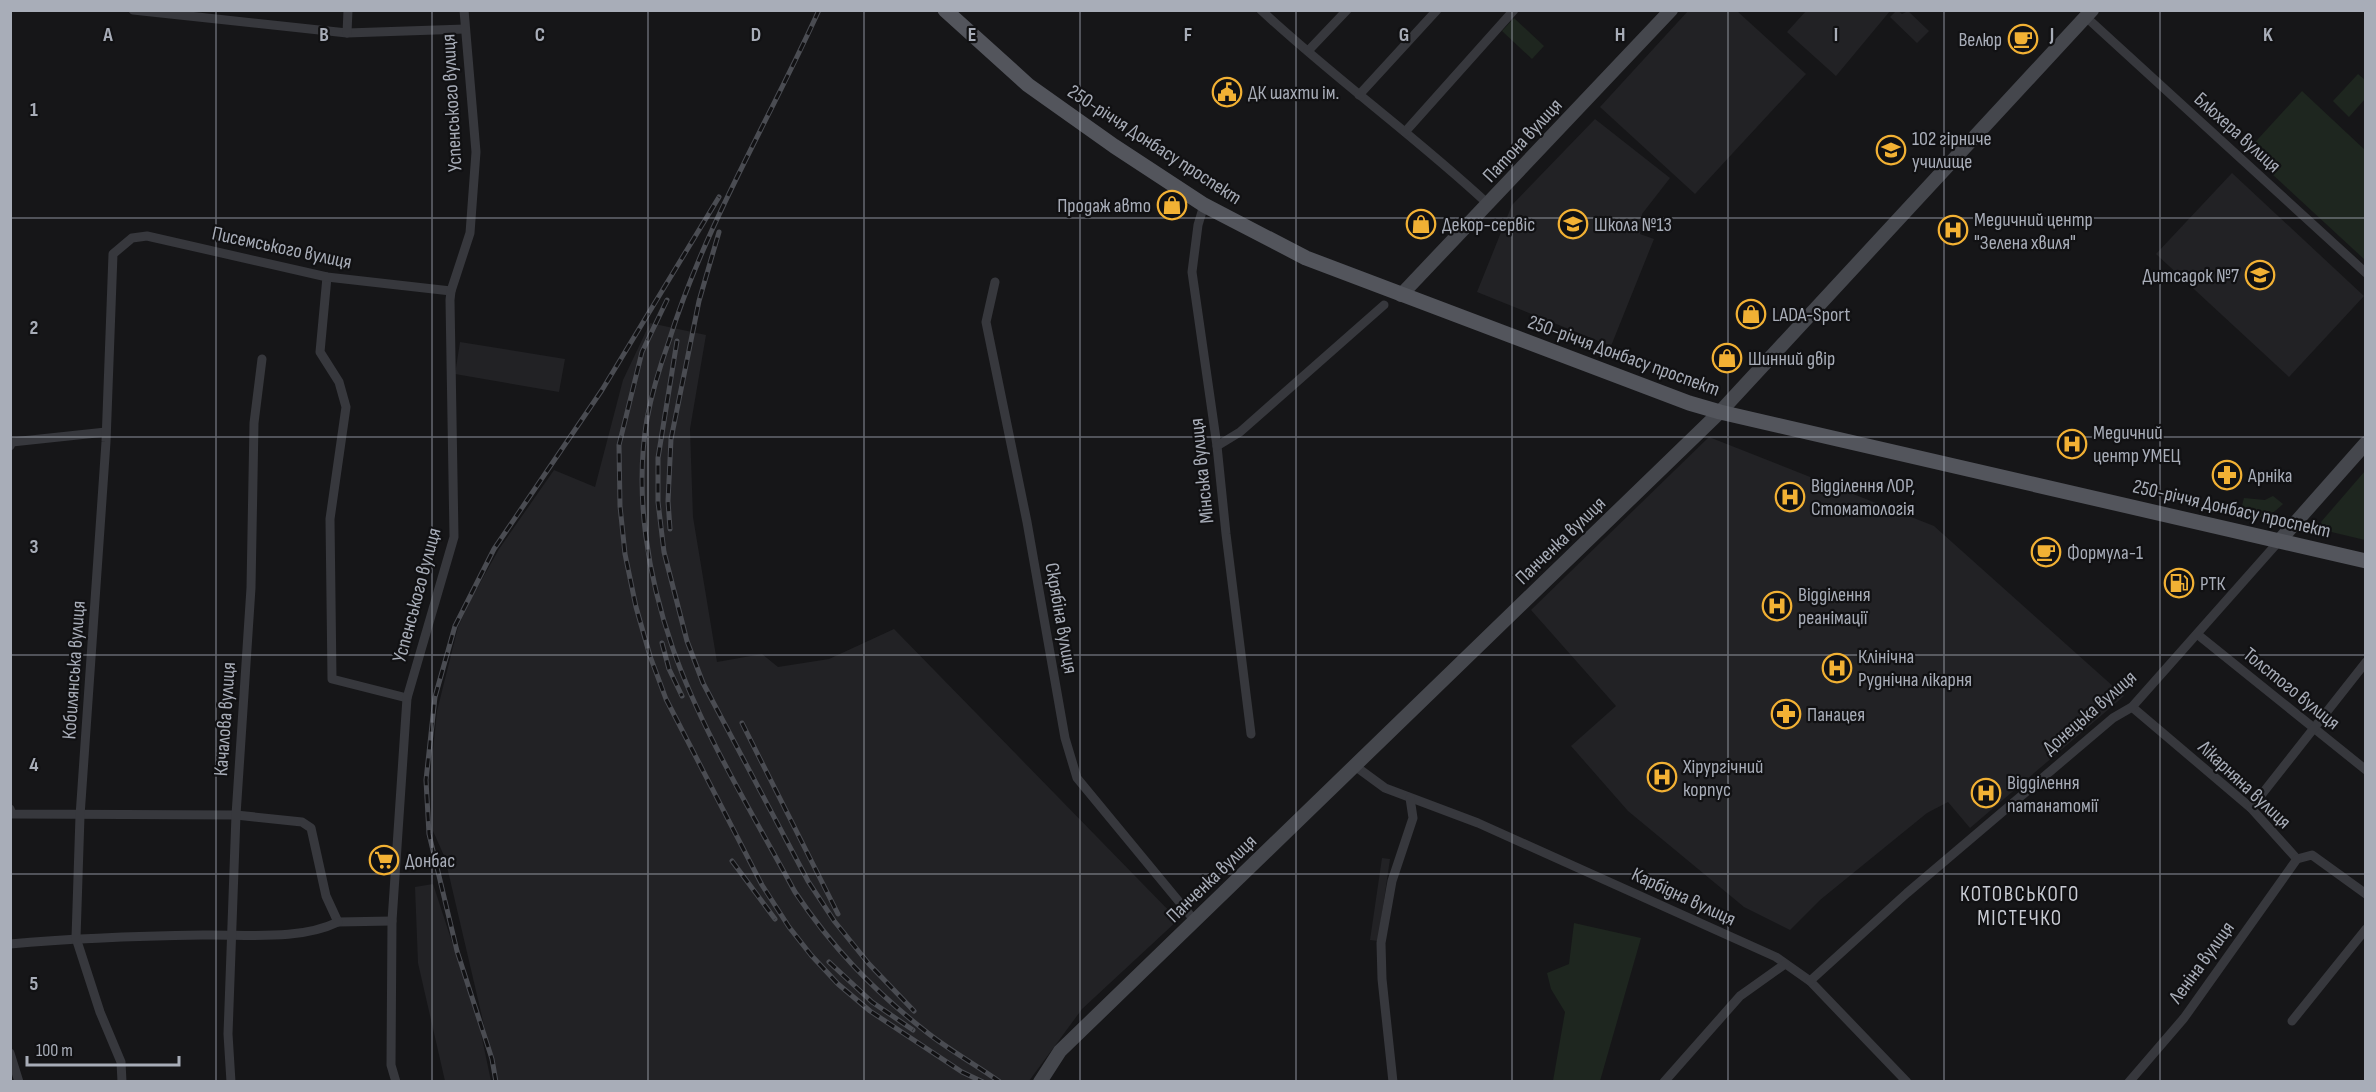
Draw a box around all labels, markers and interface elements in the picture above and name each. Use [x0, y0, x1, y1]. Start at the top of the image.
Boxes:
text: A [102, 23, 113, 47]
text: B [319, 23, 329, 47]
text: C [535, 23, 545, 47]
text: D [751, 23, 761, 47]
text: E [968, 23, 976, 47]
text: F [1184, 23, 1192, 47]
text: G [1399, 23, 1409, 47]
text: H [1615, 23, 1625, 47]
text: I [1834, 23, 1838, 47]
cafe icon: Велюр [2007, 23, 2039, 55]
text: J [2049, 23, 2054, 47]
text: K [2263, 23, 2273, 47]
place label: Велюр [1958, 28, 2002, 52]
street label: Успенського вулиця [436, 33, 468, 173]
public building icon: ДК шахти ім. [1211, 76, 1243, 108]
street label: 250-річчя Донбасу проспект [1063, 80, 1246, 210]
place label: ДК шахти ім. [1248, 81, 1339, 105]
street label: Блюхера вулиця [2189, 87, 2286, 178]
street label: Патона вулиця [1478, 94, 1568, 188]
text: 1 [30, 98, 38, 122]
place label: 102 гірниче училище [1912, 127, 1992, 174]
school or university icon: 102 гірниче училище [1875, 134, 1907, 166]
shop icon: Продаж авто [1156, 189, 1188, 221]
place label: Продаж авто [1057, 194, 1151, 218]
shop icon: Декор-сервіс [1405, 208, 1437, 240]
school or university icon: Школа №13 [1557, 208, 1589, 240]
place label: Медичний центр "Зелена хвиля" [1974, 208, 2093, 255]
place label: Декор-сервіс [1442, 213, 1535, 237]
place label: Школа №13 [1594, 213, 1672, 237]
hospital icon: Медичний центр "Зелена хвиля" [1937, 214, 1969, 246]
street label: Писемського вулиця [210, 221, 354, 274]
school or university icon: Дитсадок №7 [2244, 259, 2276, 291]
place label: Дитсадок №7 [2142, 264, 2239, 288]
shop icon: LADA-Sport [1735, 298, 1767, 330]
place label: LADA-Sport [1772, 303, 1850, 327]
street label: 250-річчя Донбасу проспект [1524, 310, 1723, 402]
text: 2 [30, 316, 38, 340]
shop icon: Шинний двір [1711, 342, 1743, 374]
place label: Шинний двір [1748, 347, 1835, 371]
street label: Мінська вулиця [1185, 417, 1219, 525]
place label: Медичний центр УМЕЦ [2093, 421, 2181, 468]
hospital icon: Медичний центр УМЕЦ [2056, 428, 2088, 460]
pharmacy icon: Арніка [2211, 459, 2243, 491]
place label: Арніка [2247, 464, 2292, 488]
place label: Відділення ЛОР, Стоматологія [1811, 474, 1915, 521]
street label: 250-річчя Донбасу проспект [2130, 474, 2333, 543]
hospital icon: Відділення ЛОР, Стоматологія [1774, 481, 1806, 513]
street label: Панченка вулиця [1510, 492, 1611, 590]
street label: Успенського вулиця [387, 525, 446, 665]
text: 3 [30, 535, 39, 559]
cafe icon: Формула-1 [2030, 536, 2062, 568]
place label: Формула-1 [2067, 541, 2143, 565]
street label: Скрябіна вулиця [1039, 561, 1083, 675]
fuel station icon: РТК [2163, 567, 2195, 599]
place label: РТК [2200, 572, 2226, 596]
place label: Відділення реанімації [1798, 583, 1871, 630]
hospital icon: Відділення реанімації [1761, 590, 1793, 622]
street label: Кобилянська вулиця [57, 600, 91, 740]
street label: Толстого вулиця [2238, 642, 2345, 735]
place label: Клінічна Руднічна лікарня [1858, 645, 1972, 692]
hospital icon: Клінічна Руднічна лікарня [1821, 652, 1853, 684]
street label: Качалова вулиця [209, 661, 241, 777]
street label: Донецька вулиця [2038, 665, 2142, 760]
pharmacy icon: Панацея [1770, 698, 1802, 730]
place label: Панацея [1807, 703, 1865, 727]
street label: Лікарняна вулиця [2192, 735, 2296, 834]
text: 4 [29, 753, 39, 777]
place label: Хірургічний корпус [1682, 755, 1763, 802]
hospital icon: Хірургічний корпус [1646, 761, 1678, 793]
place label: Відділення патанатомії [2007, 771, 2099, 818]
hospital icon: Відділення патанатомії [1970, 777, 2002, 809]
street label: Панченка вулиця [1161, 830, 1262, 928]
supermarket icon: Донбас [368, 844, 400, 876]
place label: Донбас [405, 849, 455, 873]
street label: Карбідна вулиця [1628, 862, 1739, 931]
district label: КОТОВСЬКОГО МІСТЕЧКО [1960, 882, 2080, 931]
street label: Леніна вулиця [2163, 917, 2240, 1009]
text: 5 [30, 972, 39, 996]
scale bar [27, 1029, 178, 1067]
text: 100 m [36, 1040, 73, 1061]

